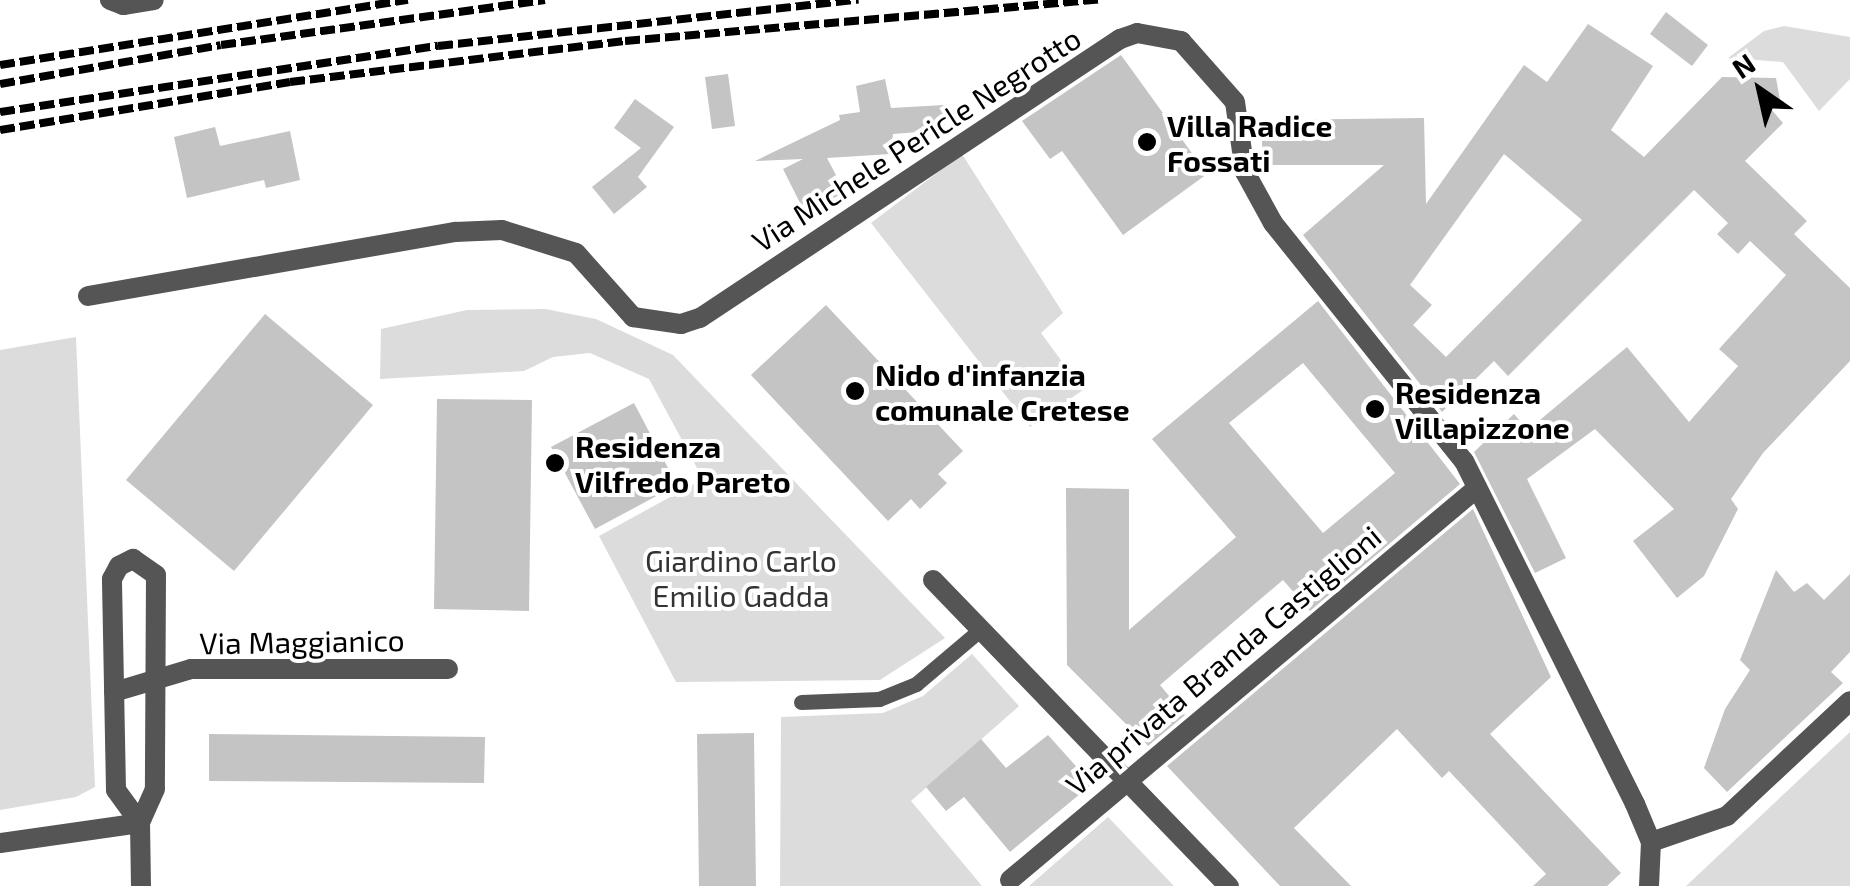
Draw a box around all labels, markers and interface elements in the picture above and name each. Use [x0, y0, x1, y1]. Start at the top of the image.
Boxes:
street label: Via Michele Pericle Negrotto [745, 19, 1087, 259]
north arrow [1710, 40, 1810, 140]
text: N [1725, 45, 1761, 85]
place label: Villa Radice Fossati [1167, 107, 1332, 178]
marker: Villa Radice Fossati [1136, 131, 1158, 153]
place label: Nido d'infanzia comunale Cretese [875, 356, 1130, 426]
place label: Residenza Villapizzone [1395, 374, 1570, 444]
marker: Nido d'infanzia comunale Cretese [844, 380, 866, 402]
marker: Residenza Villapizzone [1364, 398, 1386, 420]
place label: Residenza Vilfredo Pareto [575, 428, 791, 498]
marker: Residenza Vilfredo Pareto [544, 452, 566, 474]
street label: Via privata Branda Castiglioni [1058, 518, 1388, 802]
park label: Giardino Carlo Emilio Gadda [645, 542, 837, 612]
street label: Via Maggianico [199, 621, 405, 661]

